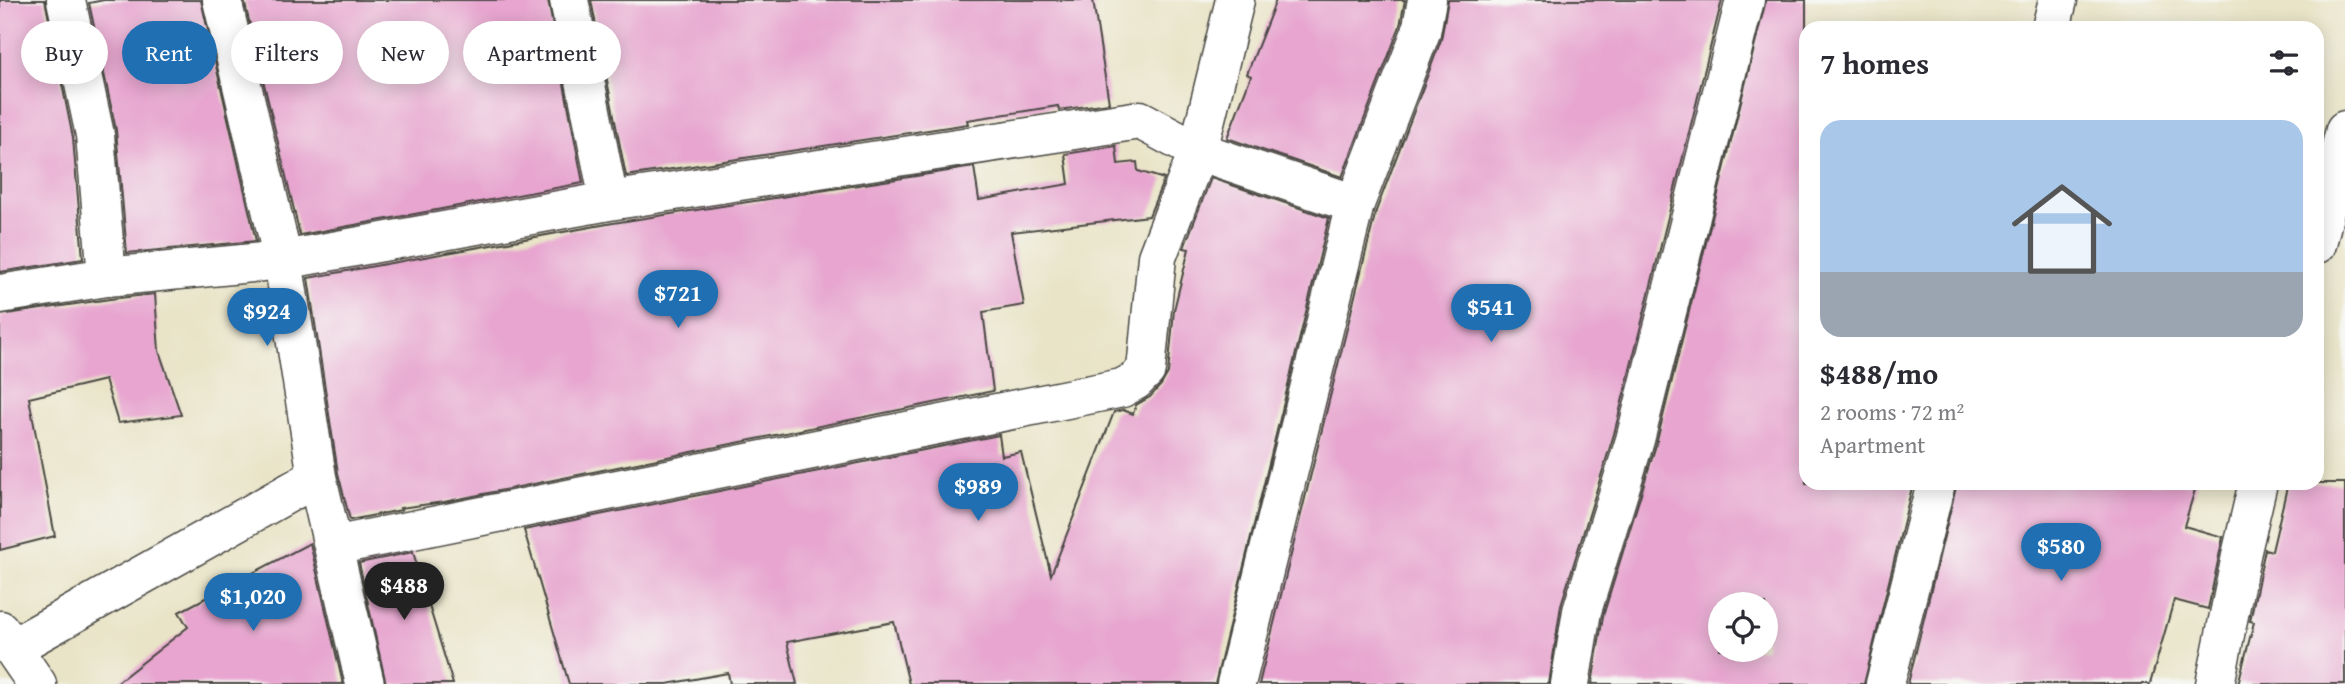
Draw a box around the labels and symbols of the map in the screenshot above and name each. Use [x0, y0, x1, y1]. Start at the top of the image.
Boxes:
pin: $721 [637, 270, 719, 330]
pin: $541 [1450, 284, 1532, 344]
pin: $924 [226, 288, 308, 348]
pin: $989 [937, 463, 1019, 523]
pin: $580 [2020, 524, 2102, 583]
pin: $488 [363, 562, 445, 622]
pin: $1,020 [196, 574, 310, 633]

